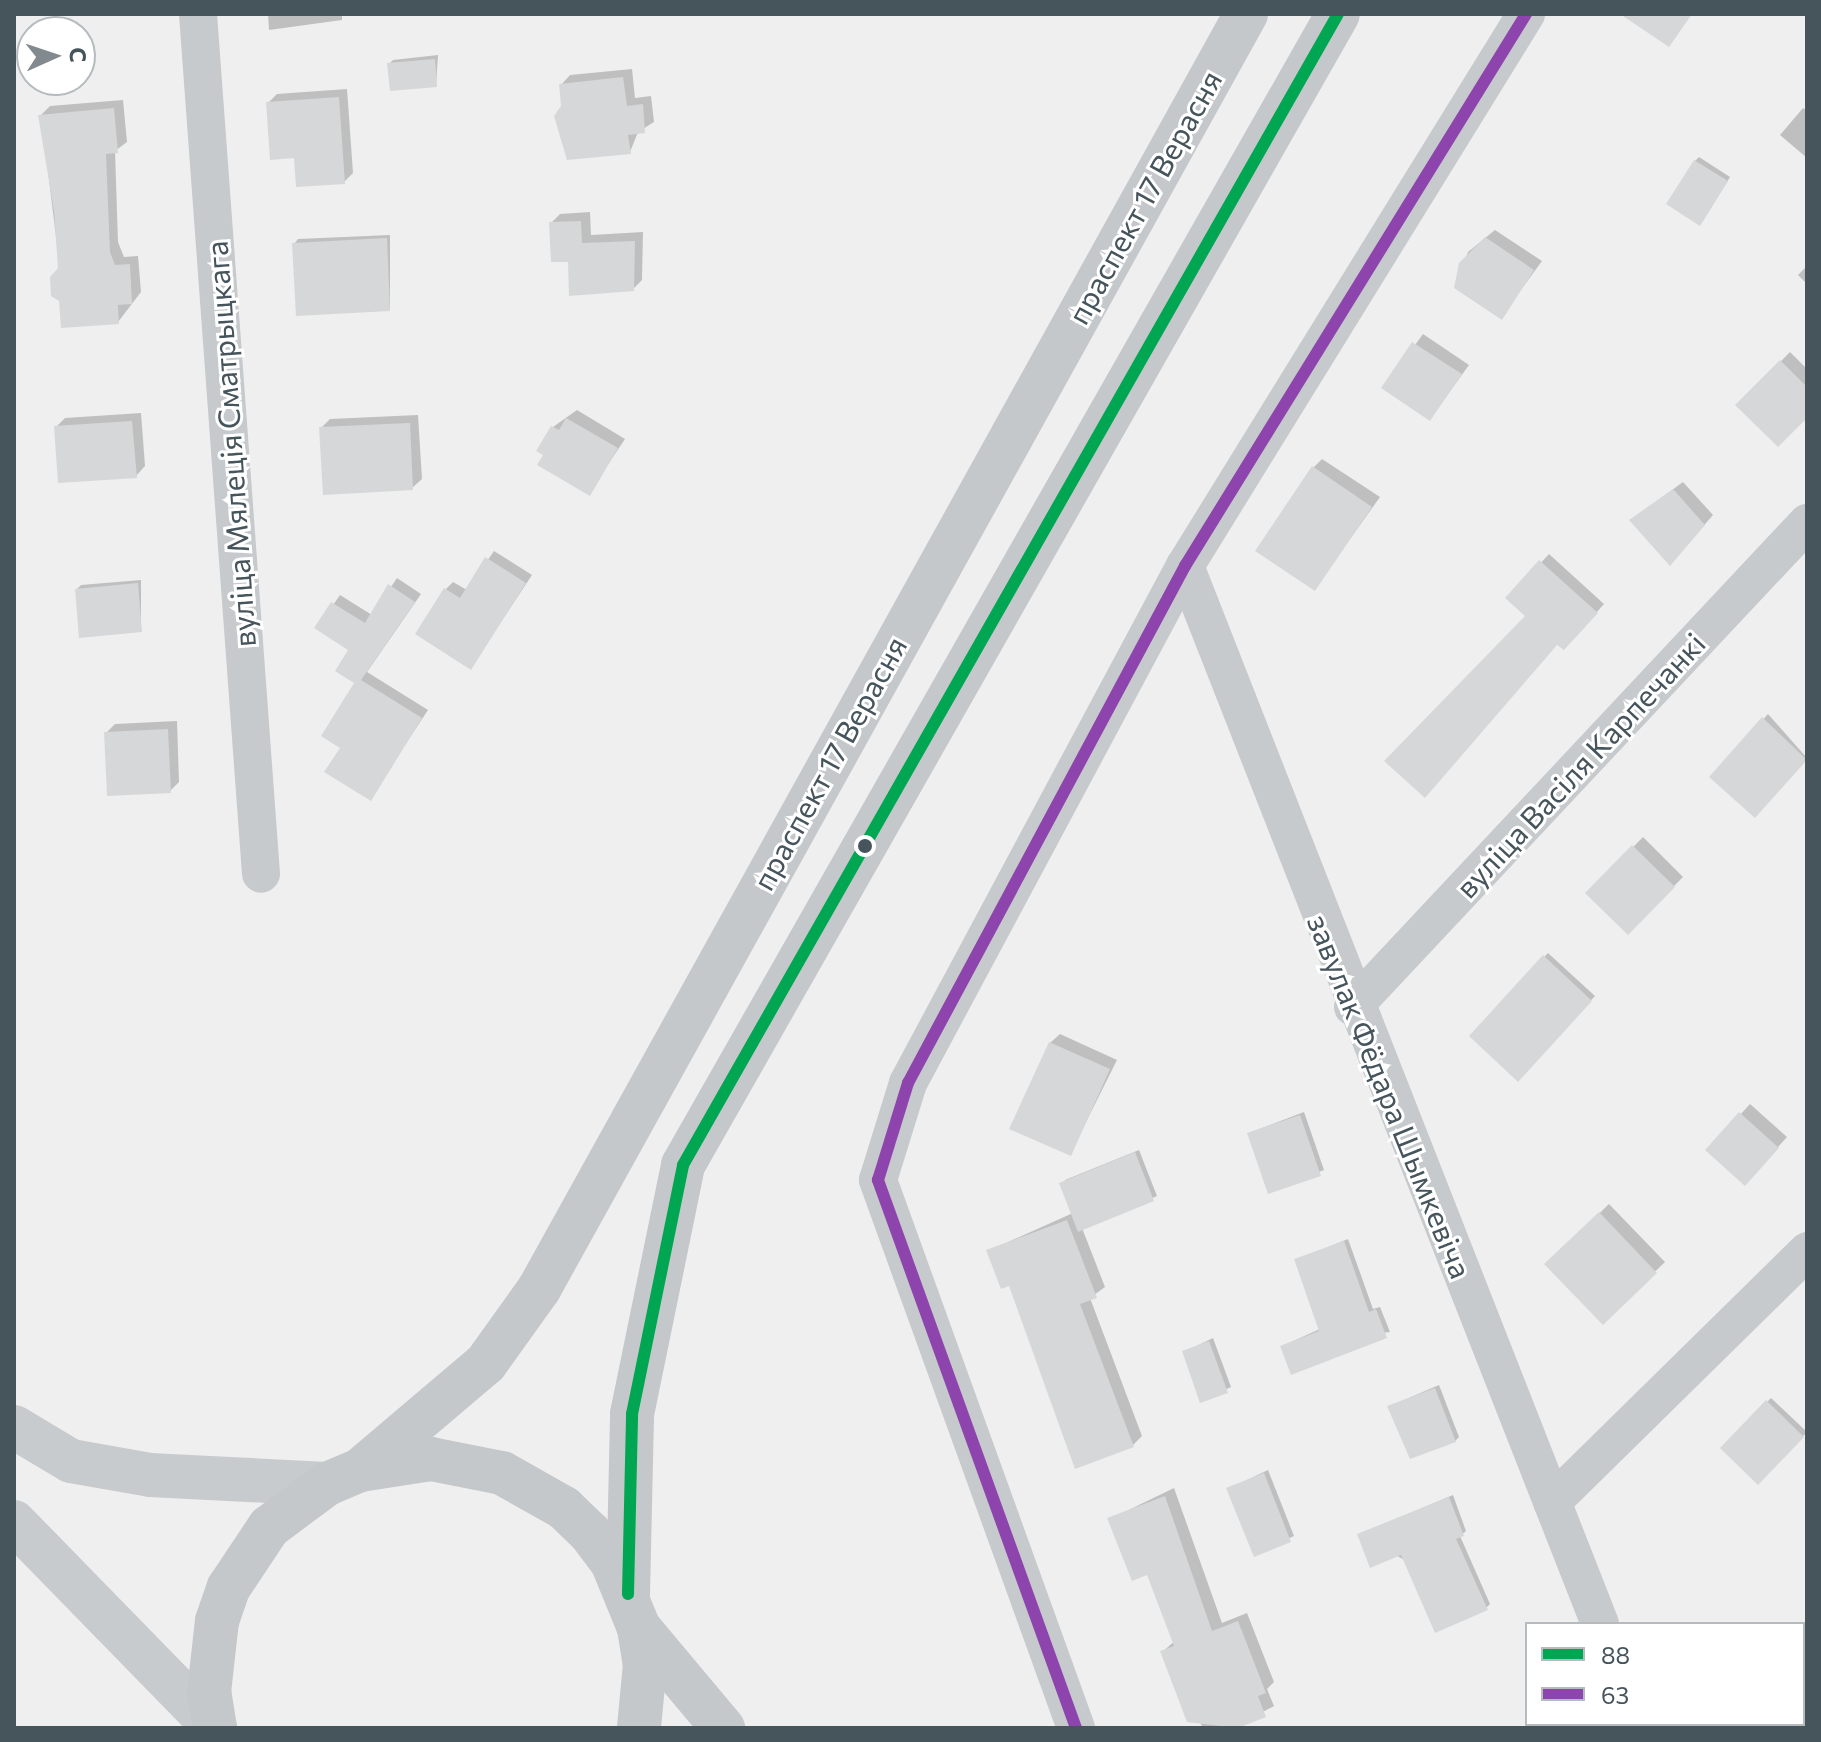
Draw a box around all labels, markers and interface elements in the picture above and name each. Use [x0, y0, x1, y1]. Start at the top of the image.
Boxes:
north arrow [16, 16, 96, 96]
text: С [65, 47, 92, 63]
street label: праспект 17 Верасня [1059, 64, 1229, 330]
street label: вуліца Мялеція Сматрыцкага [198, 240, 262, 648]
street label: вуліца Васіля Карпечанкі [1448, 625, 1712, 905]
street label: праспект 17 Верасня [744, 630, 914, 896]
unlabelled marker [857, 838, 873, 854]
street label: завулак Фёдара Шымкевіча [1300, 909, 1480, 1283]
legend [1525, 1622, 1805, 1726]
text: 88 [1601, 1640, 1630, 1669]
text: 63 [1601, 1680, 1629, 1709]

